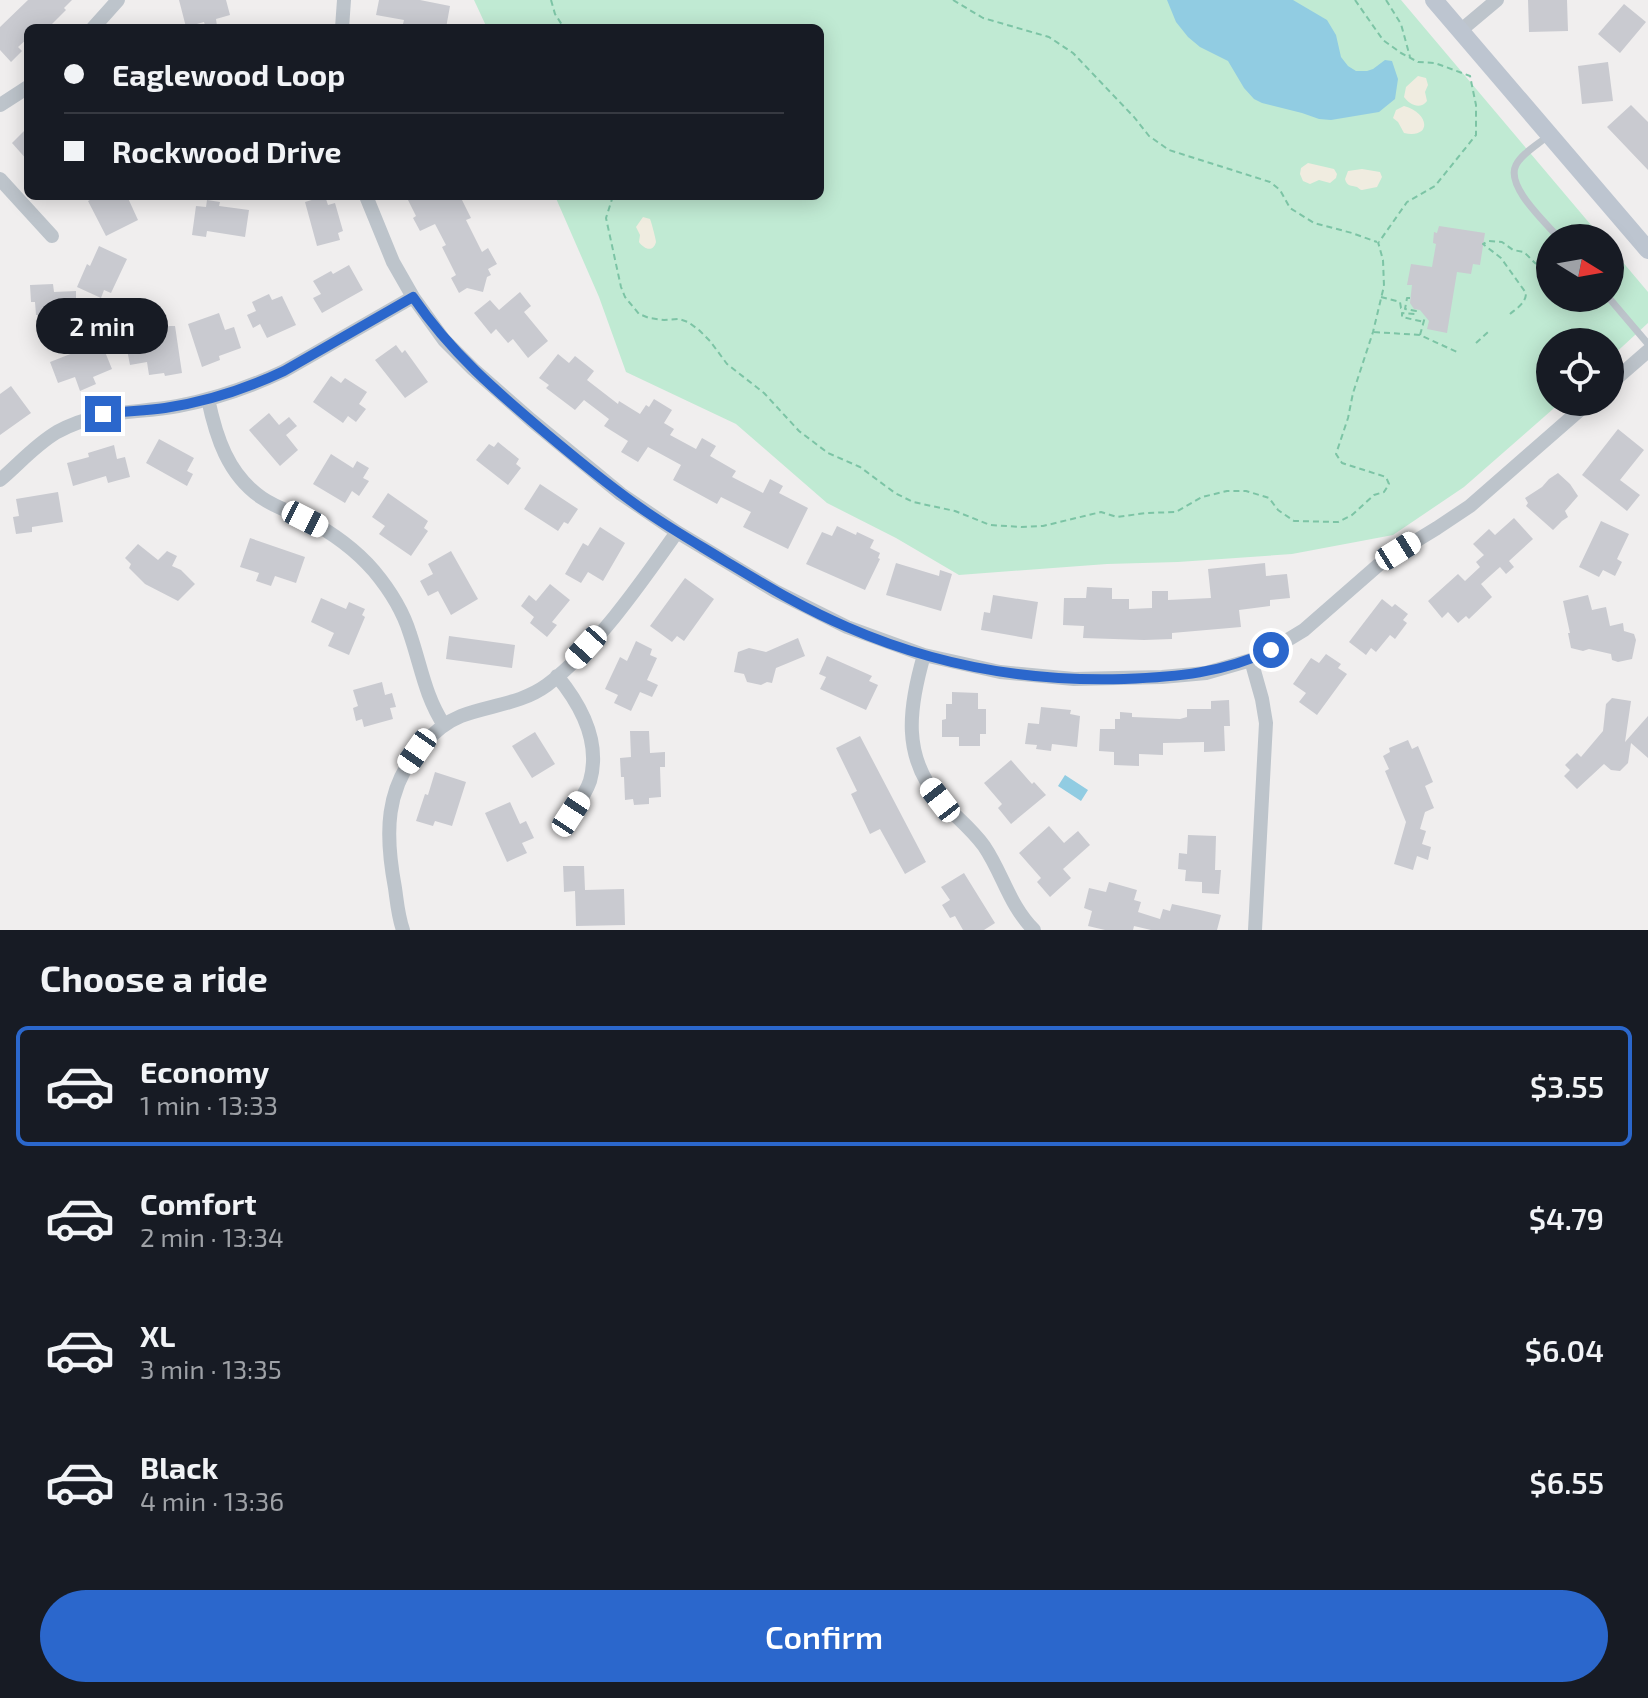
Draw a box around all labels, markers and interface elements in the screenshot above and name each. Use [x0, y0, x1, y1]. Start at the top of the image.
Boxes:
text: Eaglewood Loop [112, 56, 345, 92]
text: Rockwood Drive [112, 133, 341, 169]
north arrow [1536, 224, 1624, 312]
map controls [1536, 224, 1624, 416]
callout: 2 min [37, 298, 169, 354]
text: 2 min [69, 310, 135, 341]
button: locate [1536, 328, 1624, 416]
route end [85, 396, 121, 432]
car [278, 497, 332, 541]
car [1371, 528, 1425, 574]
car [561, 621, 611, 673]
route start [1253, 632, 1289, 668]
car [393, 724, 441, 778]
car [916, 774, 964, 826]
car [548, 787, 594, 841]
text: Choose a ride [40, 956, 268, 999]
icon: car [44, 1050, 116, 1122]
text: Economy [140, 1053, 269, 1089]
text: $3.55 [1530, 1068, 1604, 1104]
text: 1 min · 13:33 [140, 1089, 278, 1120]
icon: car [44, 1182, 116, 1254]
text: Comfort [140, 1185, 257, 1221]
text: $4.79 [1529, 1200, 1604, 1236]
text: 2 min · 13:34 [140, 1221, 284, 1252]
icon: car [44, 1314, 116, 1386]
text: XL [140, 1317, 175, 1353]
text: $6.04 [1525, 1332, 1604, 1368]
text: 3 min · 13:35 [140, 1353, 282, 1384]
icon: car [44, 1446, 116, 1518]
text: Black [140, 1449, 218, 1485]
text: $6.55 [1530, 1464, 1604, 1500]
text: 4 min · 13:36 [140, 1485, 284, 1516]
button: Confirm [40, 1590, 1608, 1682]

